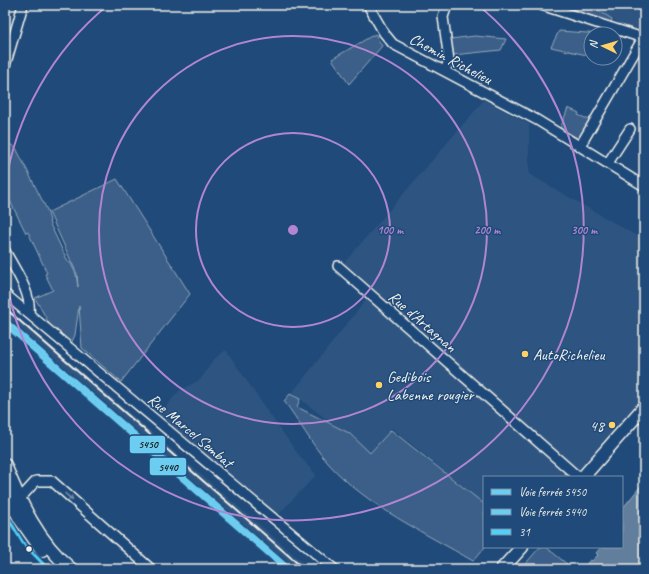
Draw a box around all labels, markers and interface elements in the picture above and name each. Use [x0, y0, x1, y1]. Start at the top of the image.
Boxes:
north arrow [583, 26, 623, 66]
street label: Chemin Richelieu [406, 29, 496, 89]
text: N [586, 39, 600, 49]
text: 100 m [377, 222, 404, 238]
text: 200 m [474, 222, 501, 238]
text: 300 m [571, 222, 598, 238]
centre of rings [286, 223, 300, 237]
street label: Rue d'Artagnan [384, 287, 461, 357]
place label: AutoRichelieu [533, 345, 605, 365]
marker: AutoRichelieu [520, 349, 530, 359]
place label: Gedibois Labenne rougier [387, 367, 475, 405]
marker: Gedibois Labenne rougier [374, 380, 384, 390]
street label: Rue Marcel Sembat [144, 389, 239, 474]
place label: 48 [590, 416, 606, 436]
marker: 48 [607, 420, 617, 430]
line badge: 5450 [129, 435, 166, 454]
text: 5450 [138, 437, 159, 451]
line badge: 5440 [149, 457, 187, 476]
text: 5440 [158, 460, 179, 474]
legend [483, 476, 623, 548]
text: Voie ferrée 5450 [519, 484, 588, 500]
one-way arrow [64, 492, 74, 501]
text: Voie ferrée 5440 [519, 504, 588, 520]
text: 31 [519, 524, 530, 540]
unlabelled marker [24, 544, 34, 554]

